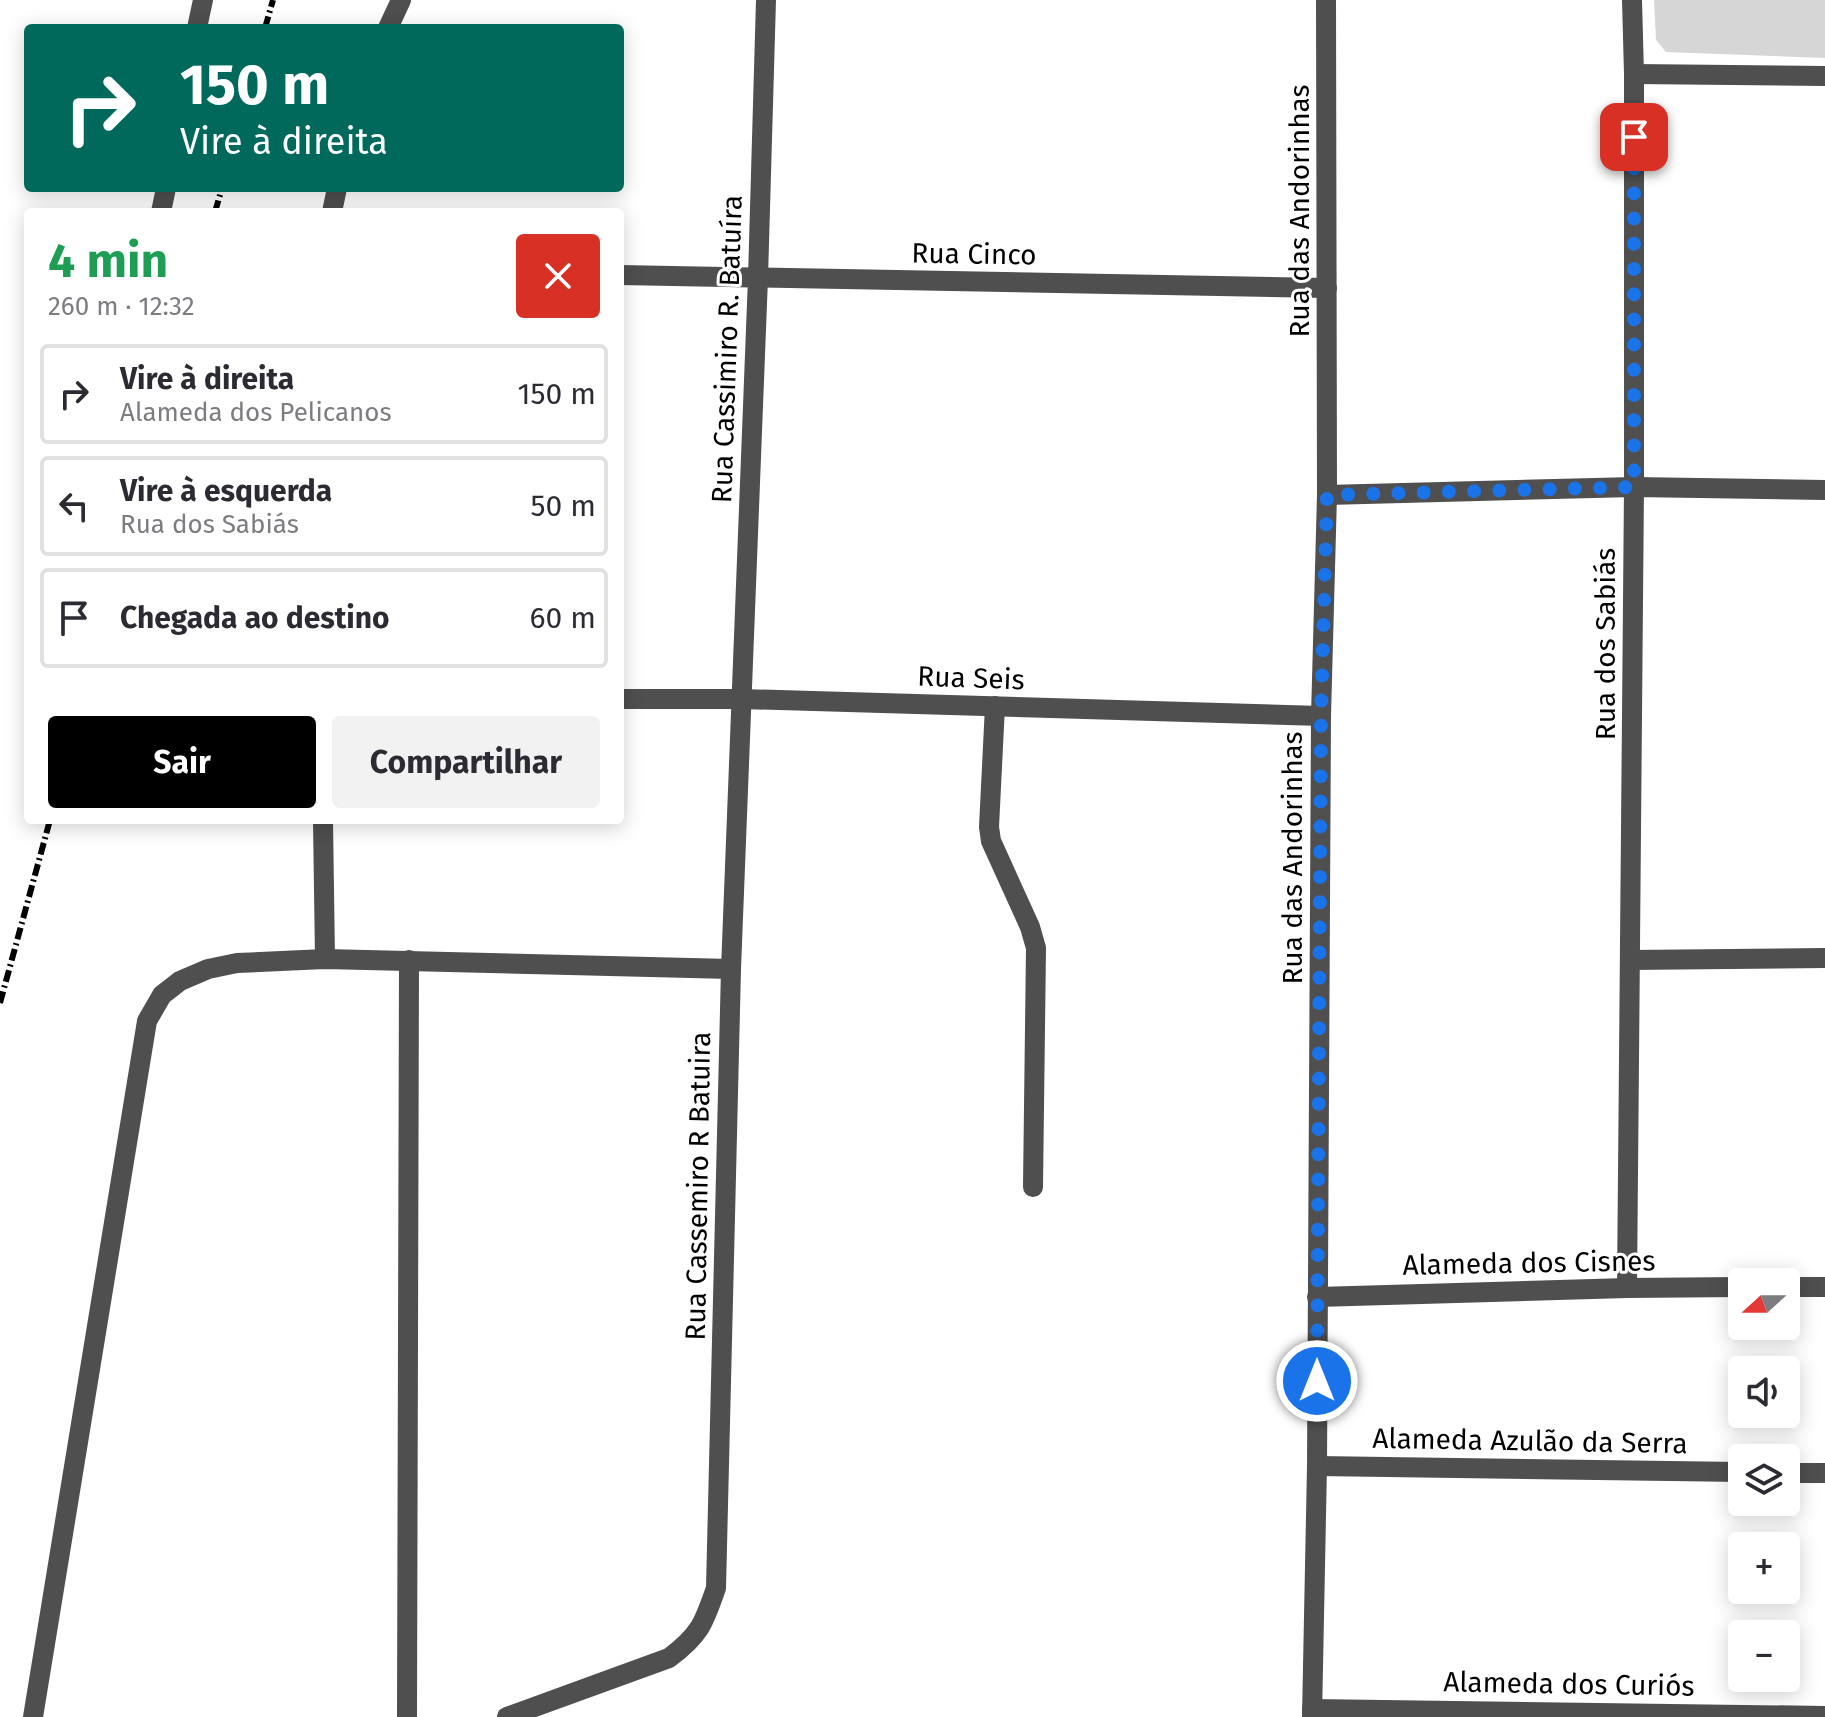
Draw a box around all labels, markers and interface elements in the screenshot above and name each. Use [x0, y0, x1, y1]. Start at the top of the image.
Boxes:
text: 150 m [180, 52, 329, 119]
icon: right [48, 56, 152, 160]
street label: Rua das Andorinhas [1283, 84, 1316, 338]
pin [1600, 103, 1668, 171]
icon: arrive [1612, 115, 1656, 159]
text: Vire à direita [180, 120, 388, 164]
street label: Rua Cassimiro R. Batuíra [705, 194, 749, 504]
text: 4 min [48, 232, 168, 290]
button: close [516, 234, 600, 318]
street label: Rua Cinco [911, 236, 1037, 272]
text: 260 m · 12:32 [48, 291, 195, 322]
text: Vire à direita [120, 361, 294, 397]
icon: right [52, 372, 96, 416]
text: 150 m [518, 376, 596, 412]
text: Alameda dos Pelicanos [120, 397, 392, 428]
text: Vire à esquerda [120, 473, 332, 509]
icon: left [52, 484, 96, 528]
text: 50 m [531, 488, 596, 524]
text: Rua dos Sabiás [120, 509, 299, 540]
street label: Rua dos Sabiás [1589, 548, 1622, 740]
icon: arrive [52, 596, 96, 640]
text: Chegada ao destino [120, 600, 390, 636]
text: 60 m [530, 600, 596, 636]
street label: Rua Seis [917, 660, 1025, 696]
button: Sair [48, 716, 316, 808]
button: Compartilhar [332, 716, 600, 808]
street label: Rua das Andorinhas [1276, 731, 1309, 985]
street label: Rua Cassemiro R Batuira [679, 1031, 717, 1341]
street label: Alameda dos Cisnes [1402, 1244, 1656, 1282]
north arrow [1728, 1268, 1800, 1340]
map controls [1728, 1268, 1800, 1692]
position arrow [1275, 1339, 1359, 1423]
button: sound [1728, 1356, 1800, 1428]
street label: Alameda Azulão da Serra [1372, 1422, 1688, 1460]
button: layers [1728, 1444, 1800, 1516]
button: + [1728, 1532, 1800, 1604]
button: − [1728, 1620, 1800, 1692]
street label: Alameda dos Curiós [1443, 1665, 1695, 1703]

